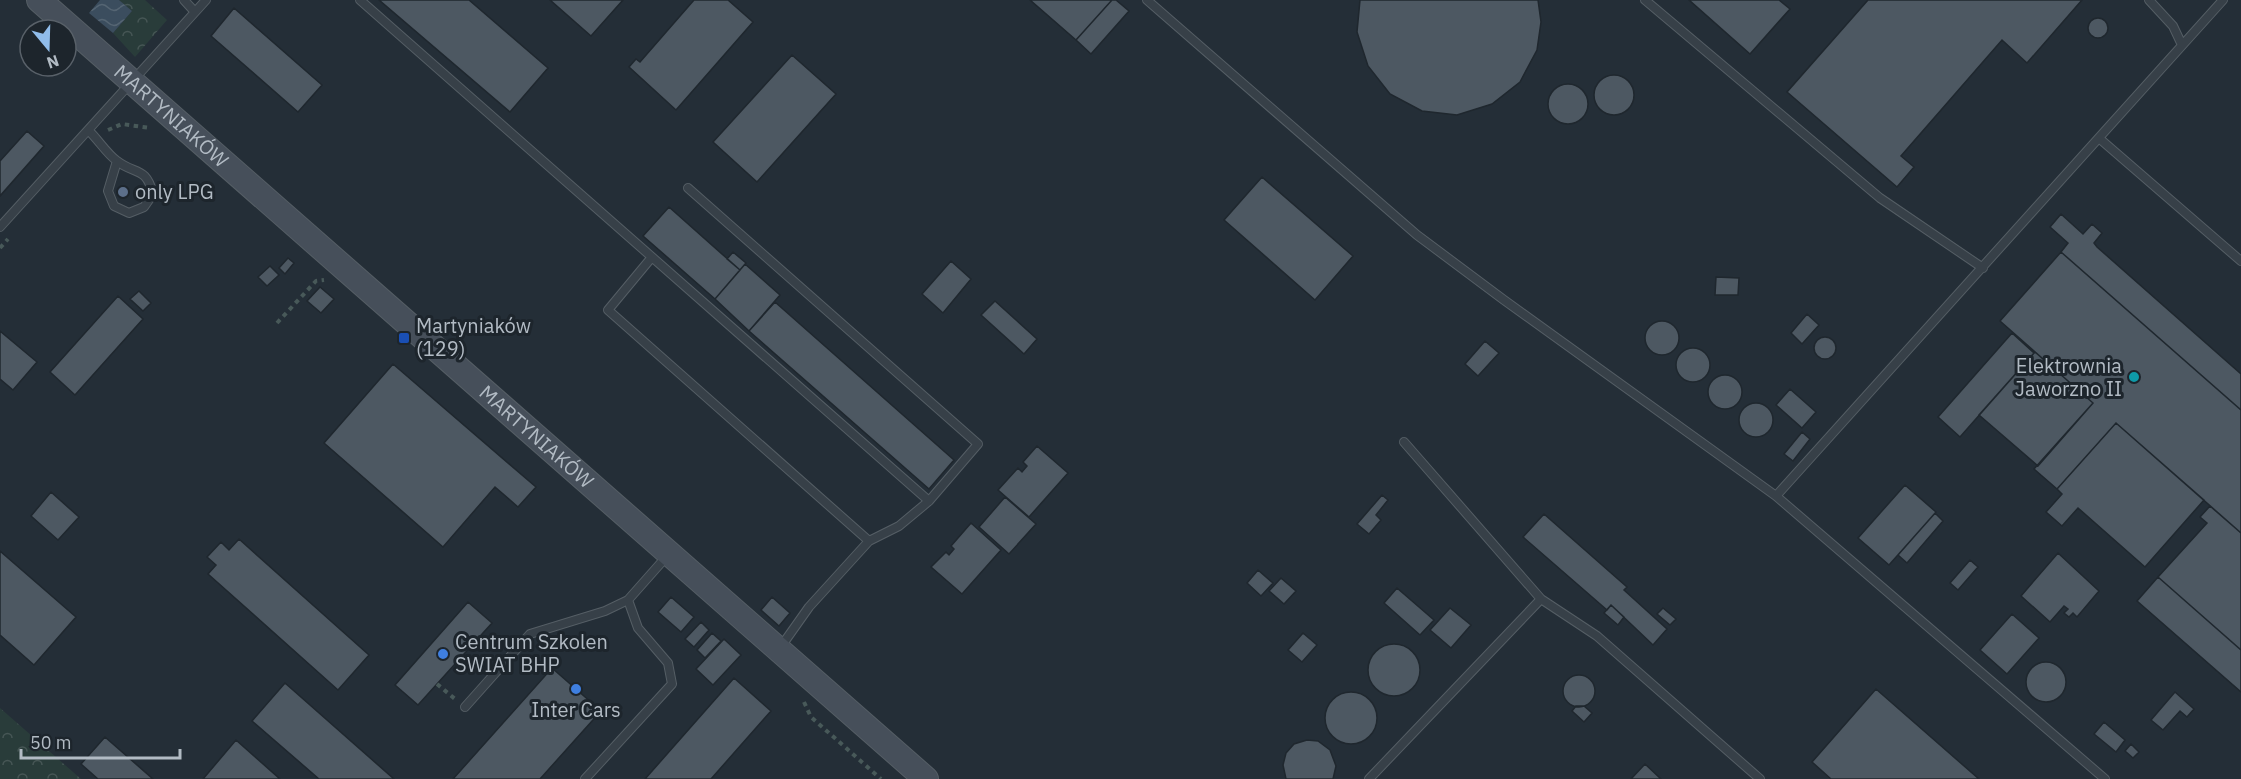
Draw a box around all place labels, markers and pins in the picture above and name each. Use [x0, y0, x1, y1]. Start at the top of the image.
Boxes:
place label: only LPG [135, 178, 214, 205]
marker: only LPG [116, 185, 130, 199]
place label: Martyniaków (129) [416, 312, 531, 362]
marker: Martyniaków (129) [397, 331, 411, 345]
place label: Elektrownia Jaworzno II [2015, 352, 2122, 402]
marker: Elektrownia Jaworzno II [2127, 370, 2141, 384]
place label: Centrum Szkolen SWIAT BHP [455, 628, 608, 678]
marker: Centrum Szkolen SWIAT BHP [436, 647, 450, 661]
marker: Inter Cars [569, 682, 583, 696]
place label: Inter Cars [531, 696, 621, 723]

